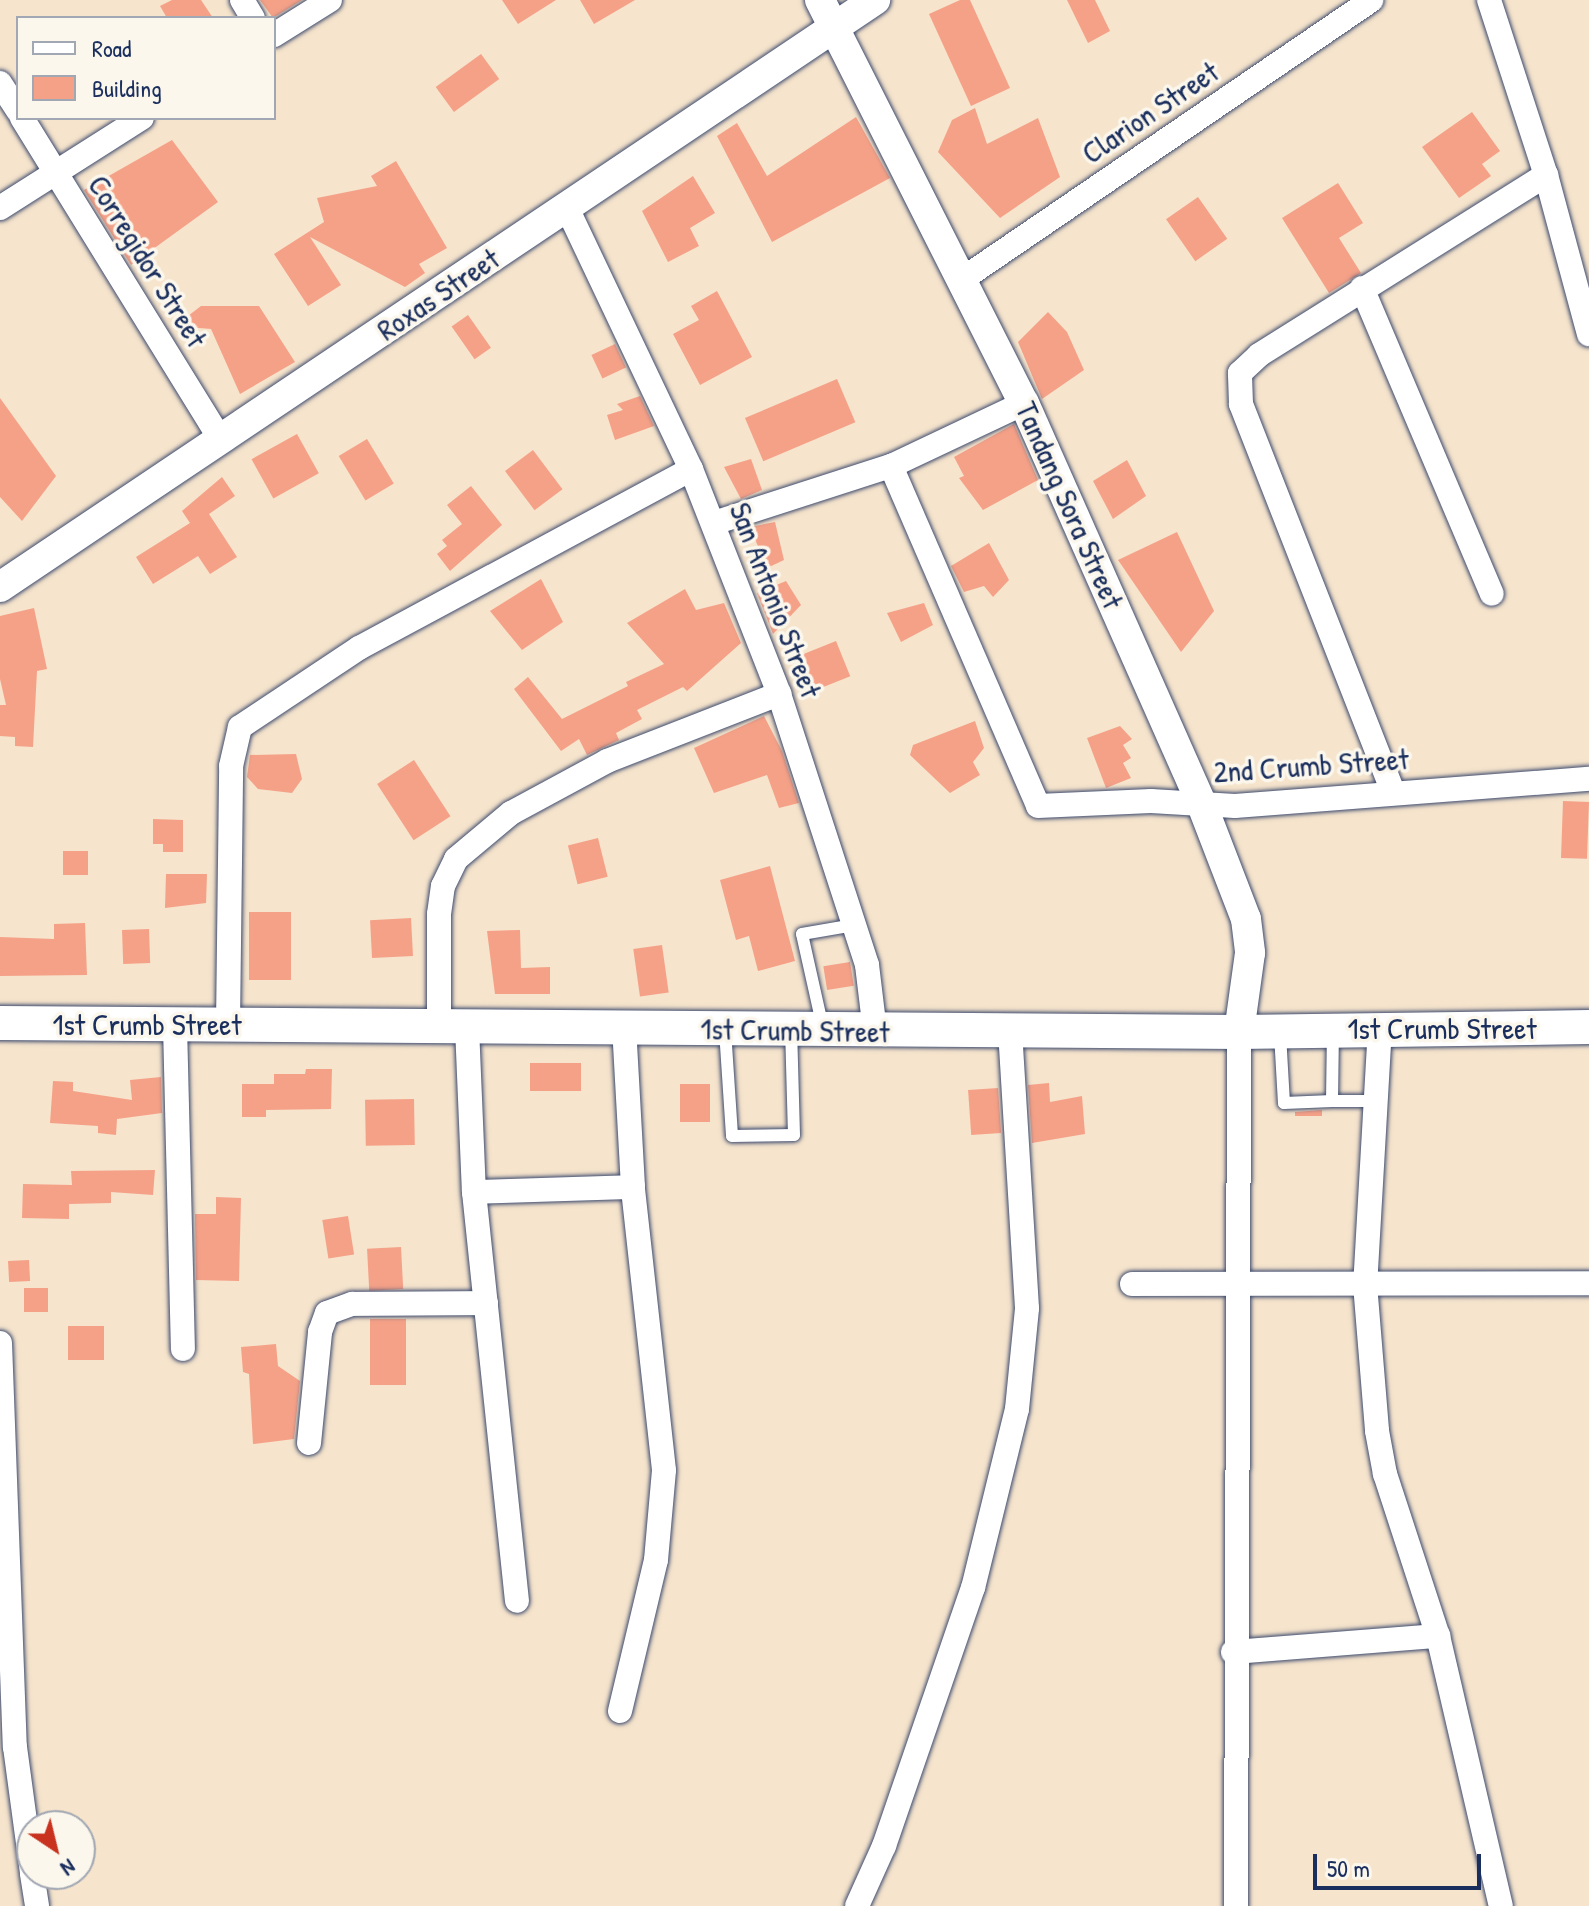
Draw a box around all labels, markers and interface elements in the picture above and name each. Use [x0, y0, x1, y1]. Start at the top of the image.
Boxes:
legend [16, 16, 276, 120]
text: Road [92, 32, 131, 64]
street label: Clarion Street [1075, 53, 1225, 171]
text: Building [92, 72, 162, 104]
street label: Corregidor Street [81, 168, 215, 354]
street label: Roxas Street [370, 240, 506, 348]
street label: Tandang Sora Street [1008, 396, 1132, 614]
street label: San Antonio Street [722, 498, 830, 702]
street label: 2nd Crumb Street [1212, 740, 1410, 790]
street label: 1st Crumb Street [52, 1006, 242, 1042]
street label: 1st Crumb Street [700, 1010, 890, 1050]
street label: 1st Crumb Street [1347, 1010, 1537, 1046]
north arrow [16, 1810, 96, 1890]
scale bar [1317, 1838, 1485, 1888]
text: N [55, 1852, 82, 1884]
text: 50 m [1327, 1852, 1370, 1884]

